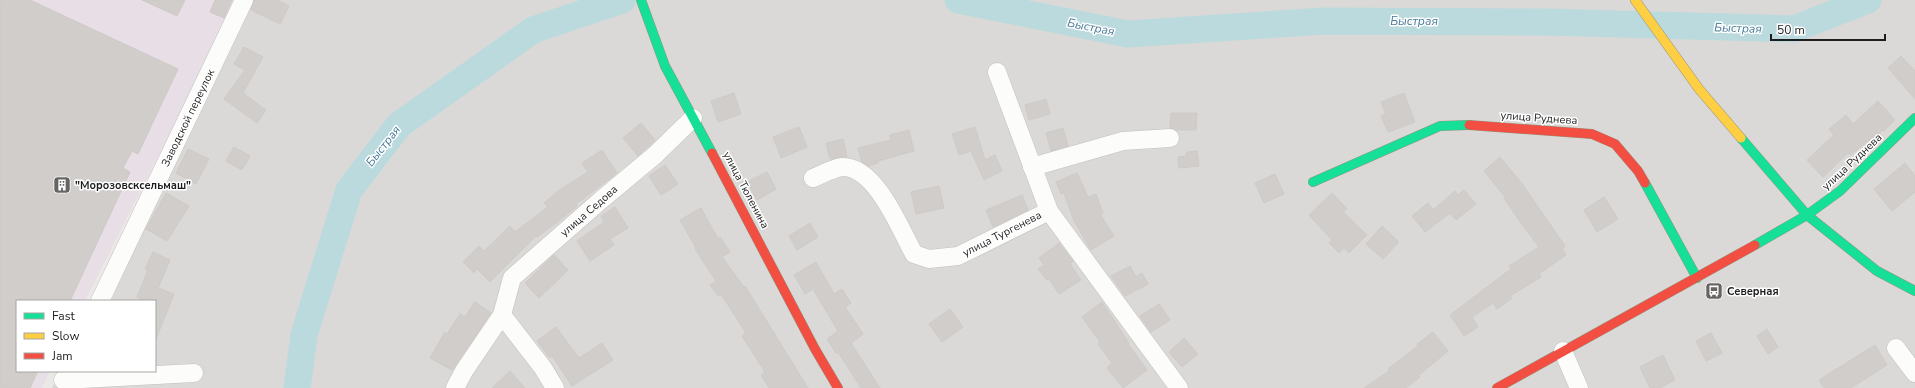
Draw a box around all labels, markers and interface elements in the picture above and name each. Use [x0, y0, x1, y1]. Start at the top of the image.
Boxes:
water label: Быстрая [1390, 13, 1438, 29]
water label: Быстрая [1066, 15, 1116, 39]
scale bar [1771, 16, 1885, 42]
water label: Быстрая [1714, 19, 1762, 37]
text: 50 m [1777, 22, 1805, 38]
street label: Заводской переулок [158, 67, 218, 169]
street label: улица Руднева [1500, 108, 1578, 128]
water label: Быстрая [362, 122, 404, 170]
street label: улица Руднева [1819, 130, 1885, 194]
street label: улица Тюленина [719, 149, 773, 231]
building icon: "Морозовсксельмаш" [52, 175, 72, 195]
place label: "Морозовсксельмаш" [75, 178, 191, 193]
street label: улица Седова [557, 182, 621, 240]
street label: улица Тургенева [960, 208, 1044, 260]
bus stop icon: Северная [1704, 281, 1724, 301]
place label: Северная [1727, 284, 1779, 299]
legend [16, 300, 156, 372]
text: Fast [52, 308, 75, 324]
text: Slow [52, 328, 80, 344]
text: Jam [51, 348, 73, 364]

